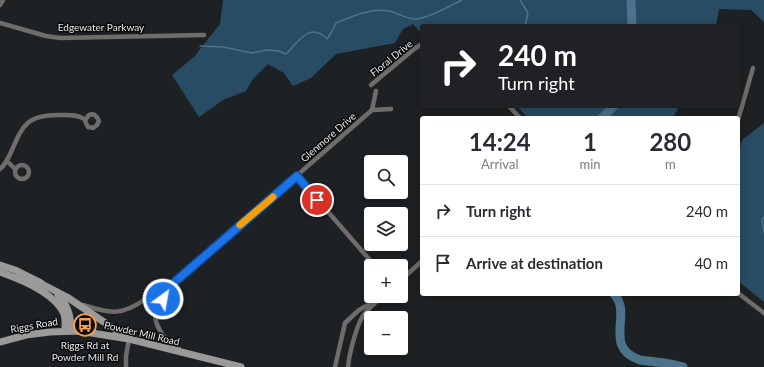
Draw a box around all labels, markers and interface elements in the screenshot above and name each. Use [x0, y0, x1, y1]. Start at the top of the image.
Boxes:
street label: Edgewater Parkway [58, 21, 145, 33]
street label: Floral Drive [367, 37, 415, 79]
text: 240 m [498, 38, 577, 72]
icon: right [432, 40, 484, 92]
text: Turn right [498, 72, 575, 94]
street label: Glenmore Drive [298, 110, 358, 164]
text: 14:24 [469, 127, 531, 156]
text: 1 [583, 127, 597, 156]
text: 280 [649, 127, 691, 156]
map controls [364, 155, 408, 355]
button: search [364, 155, 408, 199]
text: Arrival [481, 156, 518, 172]
text: min [580, 156, 601, 172]
text: m [665, 156, 676, 172]
pin [300, 183, 334, 217]
icon: arrive [306, 189, 328, 211]
icon: right [432, 200, 454, 222]
text: Turn right [466, 202, 531, 220]
text: 240 m [686, 202, 728, 220]
button: layers [364, 207, 408, 251]
icon: arrive [432, 252, 454, 274]
text: Arrive at destination [466, 254, 603, 272]
text: 40 m [694, 254, 728, 272]
button: + [364, 259, 408, 303]
position arrow [142, 278, 184, 320]
button: − [364, 311, 408, 355]
bus stop icon: Riggs Rd at Powder Mill Rd [72, 312, 98, 338]
street label: Riggs Road [9, 315, 59, 335]
street label: Powder Mill Road [103, 318, 181, 348]
place label: Riggs Rd at Powder Mill Rd [52, 339, 118, 363]

